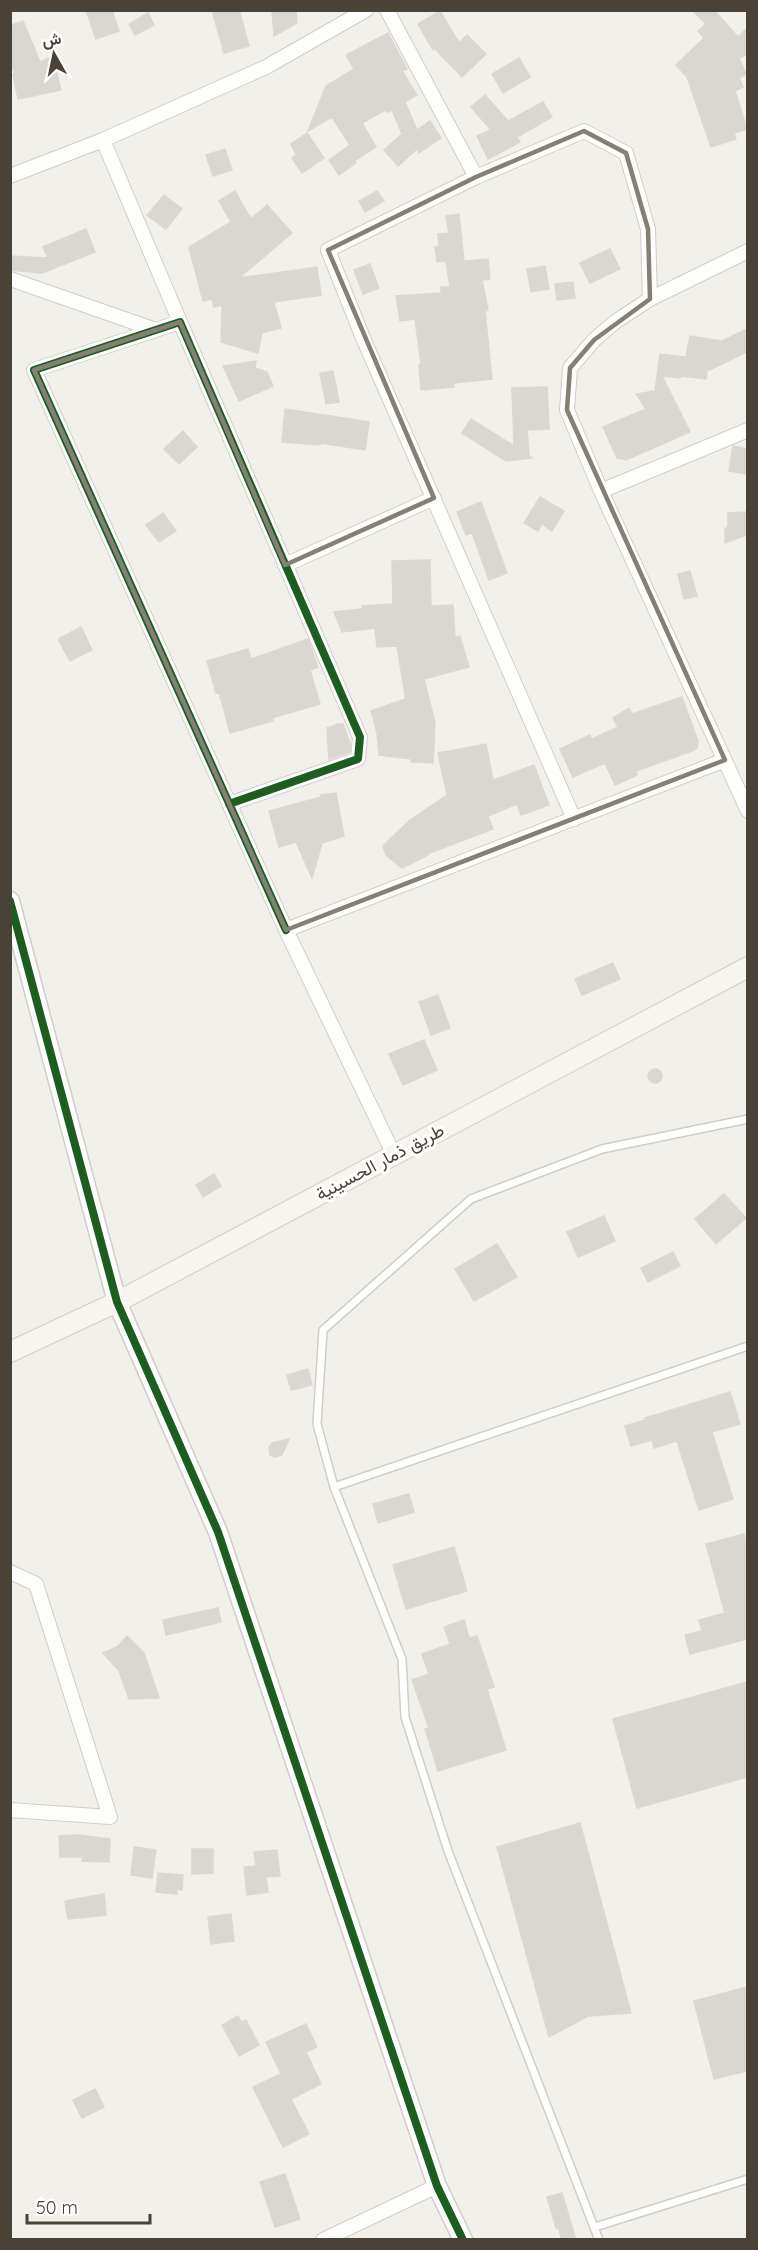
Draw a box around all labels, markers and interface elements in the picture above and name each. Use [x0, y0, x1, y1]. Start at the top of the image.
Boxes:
north arrow [24, 24, 84, 84]
text: ش [41, 28, 63, 51]
street label: طريق ذمار الحسينية [312, 1118, 448, 1205]
scale bar [27, 2187, 150, 2225]
text: 50 m [36, 2196, 78, 2219]

